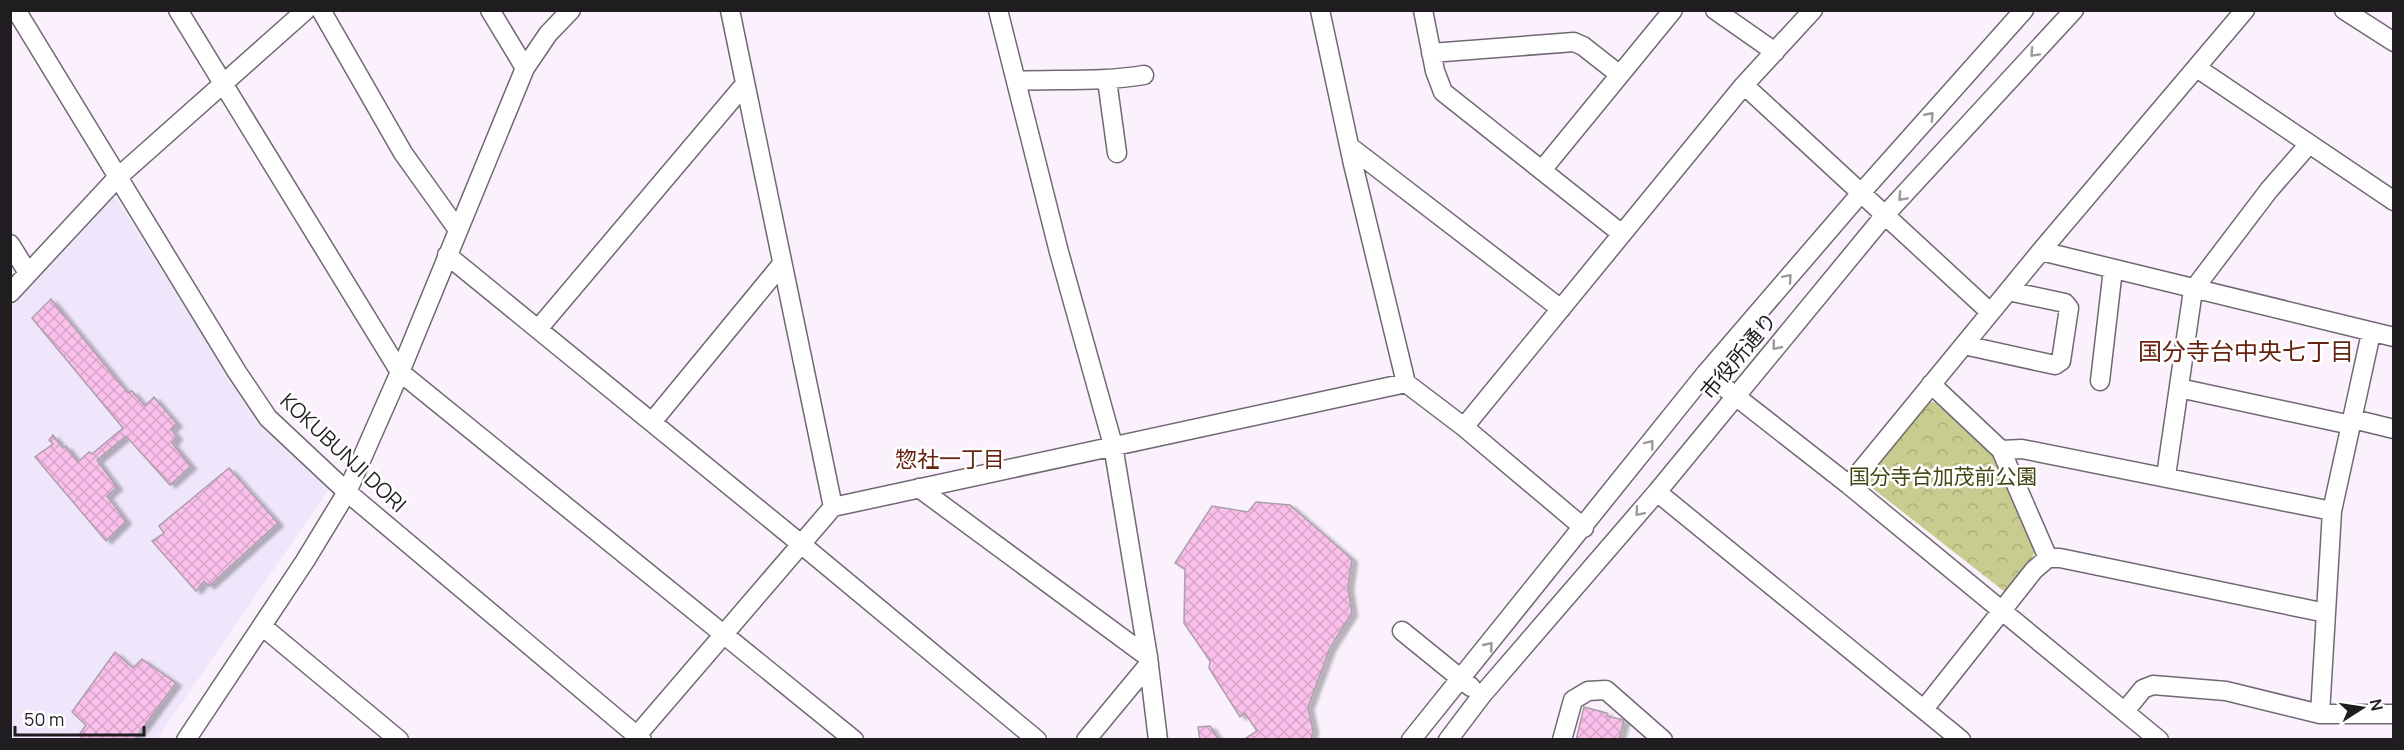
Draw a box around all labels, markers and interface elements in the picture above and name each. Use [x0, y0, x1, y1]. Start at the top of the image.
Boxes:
one-way arrow [2030, 47, 2041, 57]
one-way arrow [1923, 112, 1934, 123]
one-way arrow [1898, 189, 1909, 200]
one-way arrow [1781, 274, 1792, 285]
street label: 市役所通り [1694, 306, 1783, 405]
district label: 国分寺台中央七丁目 [2138, 334, 2354, 367]
one-way arrow [1773, 339, 1784, 350]
street label: KOKUBUNJI DORI [275, 387, 413, 518]
one-way arrow [1642, 440, 1653, 451]
district label: 惣社一丁目 [895, 444, 1005, 474]
park label: 国分寺台加茂前公園 [1849, 462, 2038, 490]
one-way arrow [1635, 505, 1646, 516]
one-way arrow [1481, 641, 1492, 652]
north arrow [2332, 678, 2392, 738]
text: N [2365, 697, 2389, 713]
scale bar [15, 699, 144, 737]
text: 50 m [24, 707, 64, 731]

